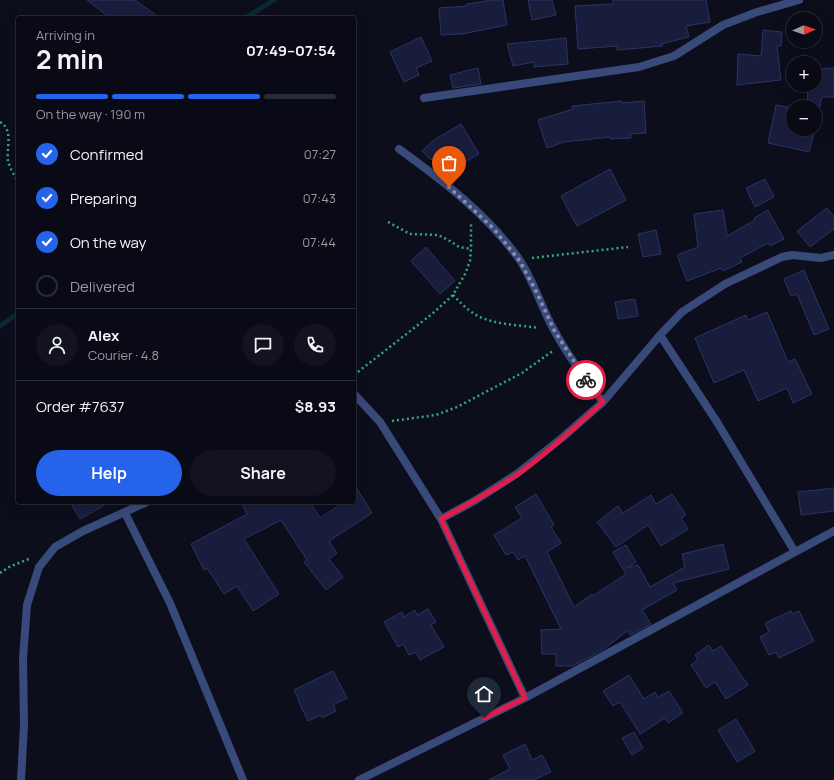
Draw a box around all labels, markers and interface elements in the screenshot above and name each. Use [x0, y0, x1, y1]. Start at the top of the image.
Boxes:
north arrow [786, 12, 822, 48]
map controls [786, 12, 822, 136]
text: Arriving in [36, 26, 95, 44]
text: 07:49–07:54 [246, 40, 336, 61]
text: 2 min [36, 41, 104, 77]
button: + [786, 56, 822, 92]
button: − [786, 100, 822, 136]
text: On the way · 190 m [36, 105, 145, 123]
icon: check [36, 143, 58, 165]
text: Confirmed [70, 144, 143, 165]
text: 07:27 [304, 145, 336, 163]
pin [432, 146, 466, 187]
icon: bag [438, 152, 460, 174]
icon: check [36, 187, 58, 209]
text: Preparing [70, 188, 137, 209]
text: 07:43 [303, 189, 336, 207]
icon: check [36, 231, 58, 253]
text: On the way [70, 232, 146, 253]
text: 07:44 [302, 233, 336, 251]
text: Delivered [70, 276, 135, 297]
button: person [36, 324, 78, 366]
button: chat [242, 324, 284, 366]
button: phone [294, 324, 336, 366]
text: Alex [88, 325, 119, 346]
text: Courier · 4.8 [88, 346, 159, 364]
courier [566, 360, 606, 400]
icon: bike [575, 369, 597, 391]
text: Order #7637 [36, 396, 125, 417]
text: $8.93 [295, 396, 336, 417]
button: Help [36, 450, 182, 496]
button: Share [190, 450, 336, 496]
pin [467, 677, 501, 718]
icon: home [473, 683, 495, 705]

